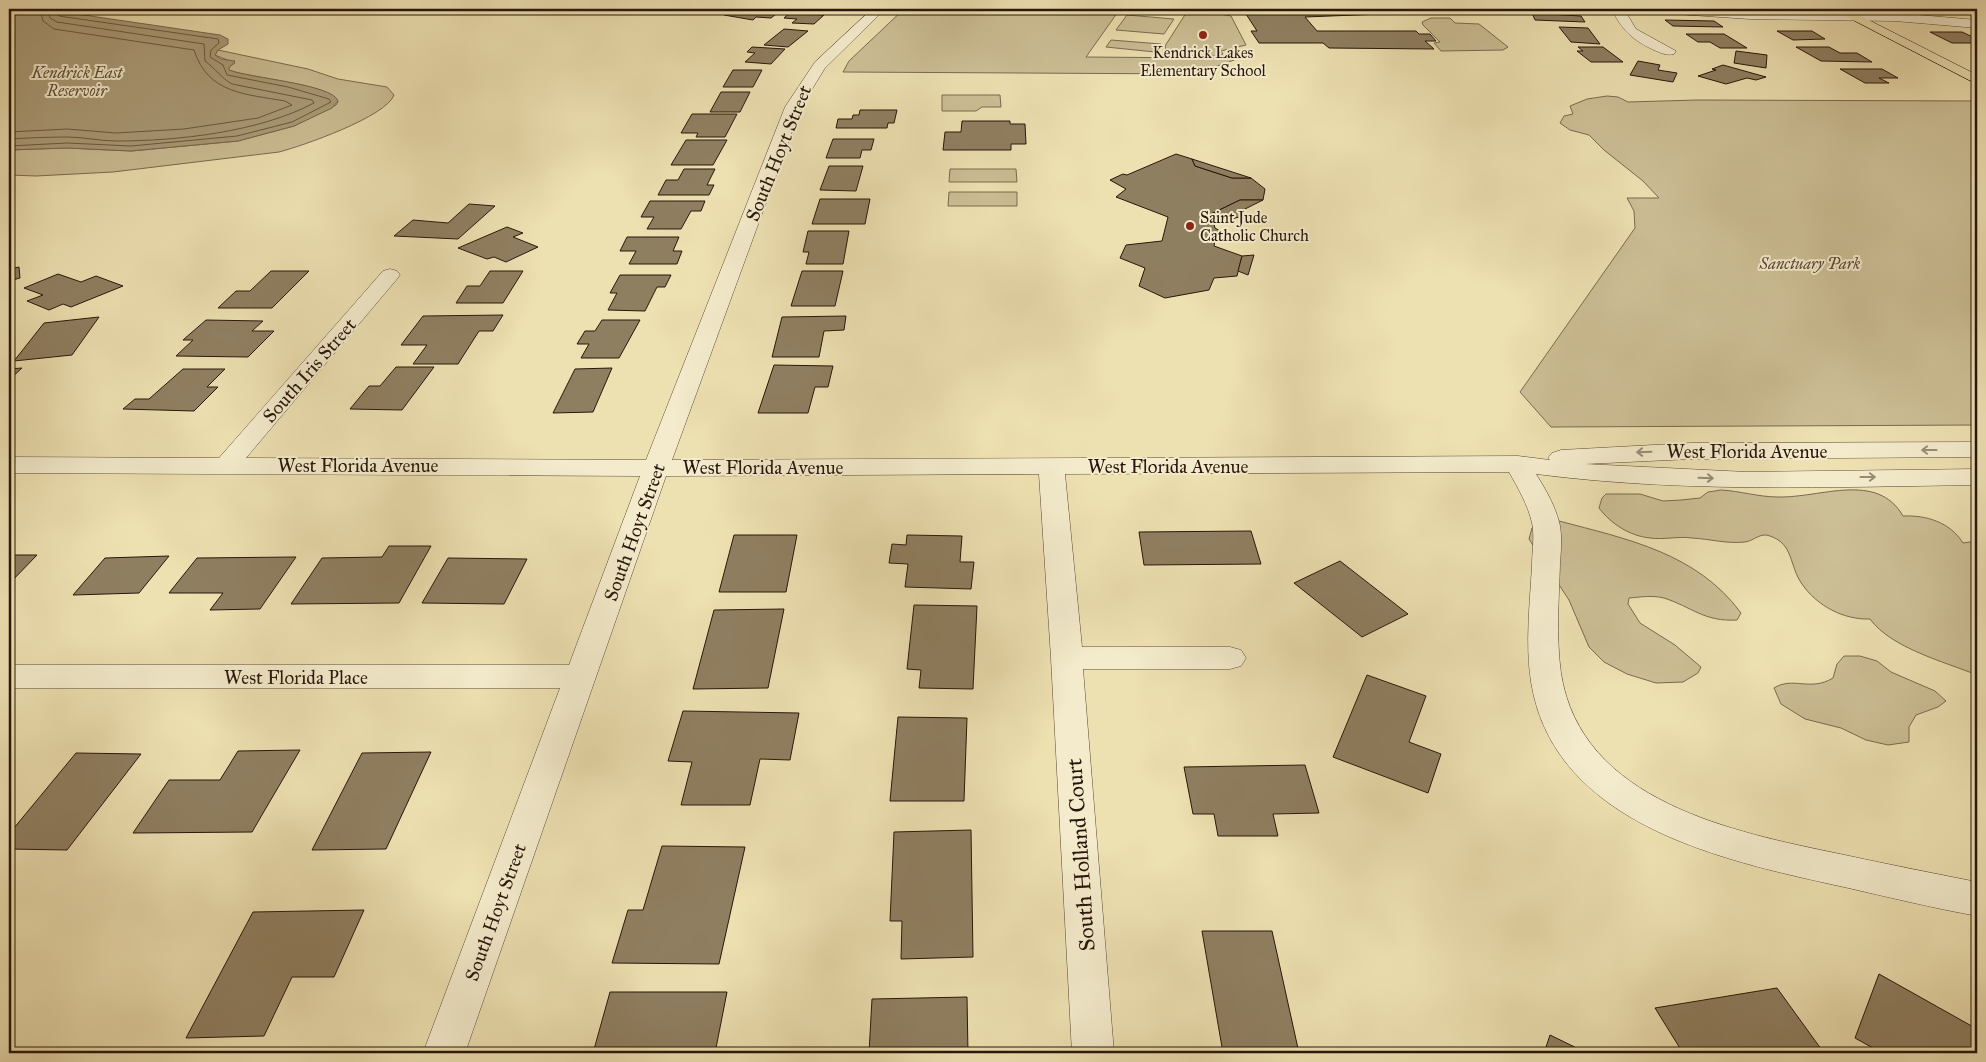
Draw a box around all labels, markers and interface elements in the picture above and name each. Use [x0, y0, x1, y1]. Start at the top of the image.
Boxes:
marker: Kendrick Lakes Elementary School [1197, 29, 1209, 41]
place label: Kendrick Lakes Elementary School [1140, 43, 1267, 80]
water label: Kendrick East Reservoir [31, 63, 123, 100]
street label: South Hoyt Street [741, 81, 816, 225]
place label: Saint Jude Catholic Church [1200, 208, 1309, 245]
marker: Saint Jude Catholic Church [1184, 220, 1196, 232]
park label: Sanctuary Park [1759, 254, 1860, 273]
street label: South Iris Street [258, 313, 361, 427]
street label: West Florida Avenue [1666, 440, 1828, 463]
one-way arrow [1921, 445, 1937, 454]
one-way arrow [1636, 447, 1652, 457]
street label: West Florida Avenue [277, 454, 439, 477]
street label: West Florida Avenue [1087, 455, 1249, 478]
street label: West Florida Avenue [682, 456, 844, 479]
street label: South Hoyt Street [599, 460, 670, 604]
one-way arrow [1860, 472, 1876, 482]
one-way arrow [1698, 473, 1714, 483]
street label: West Florida Place [224, 666, 368, 689]
street label: South Holland Court [1060, 757, 1101, 952]
street label: South Hoyt Street [460, 840, 531, 984]

